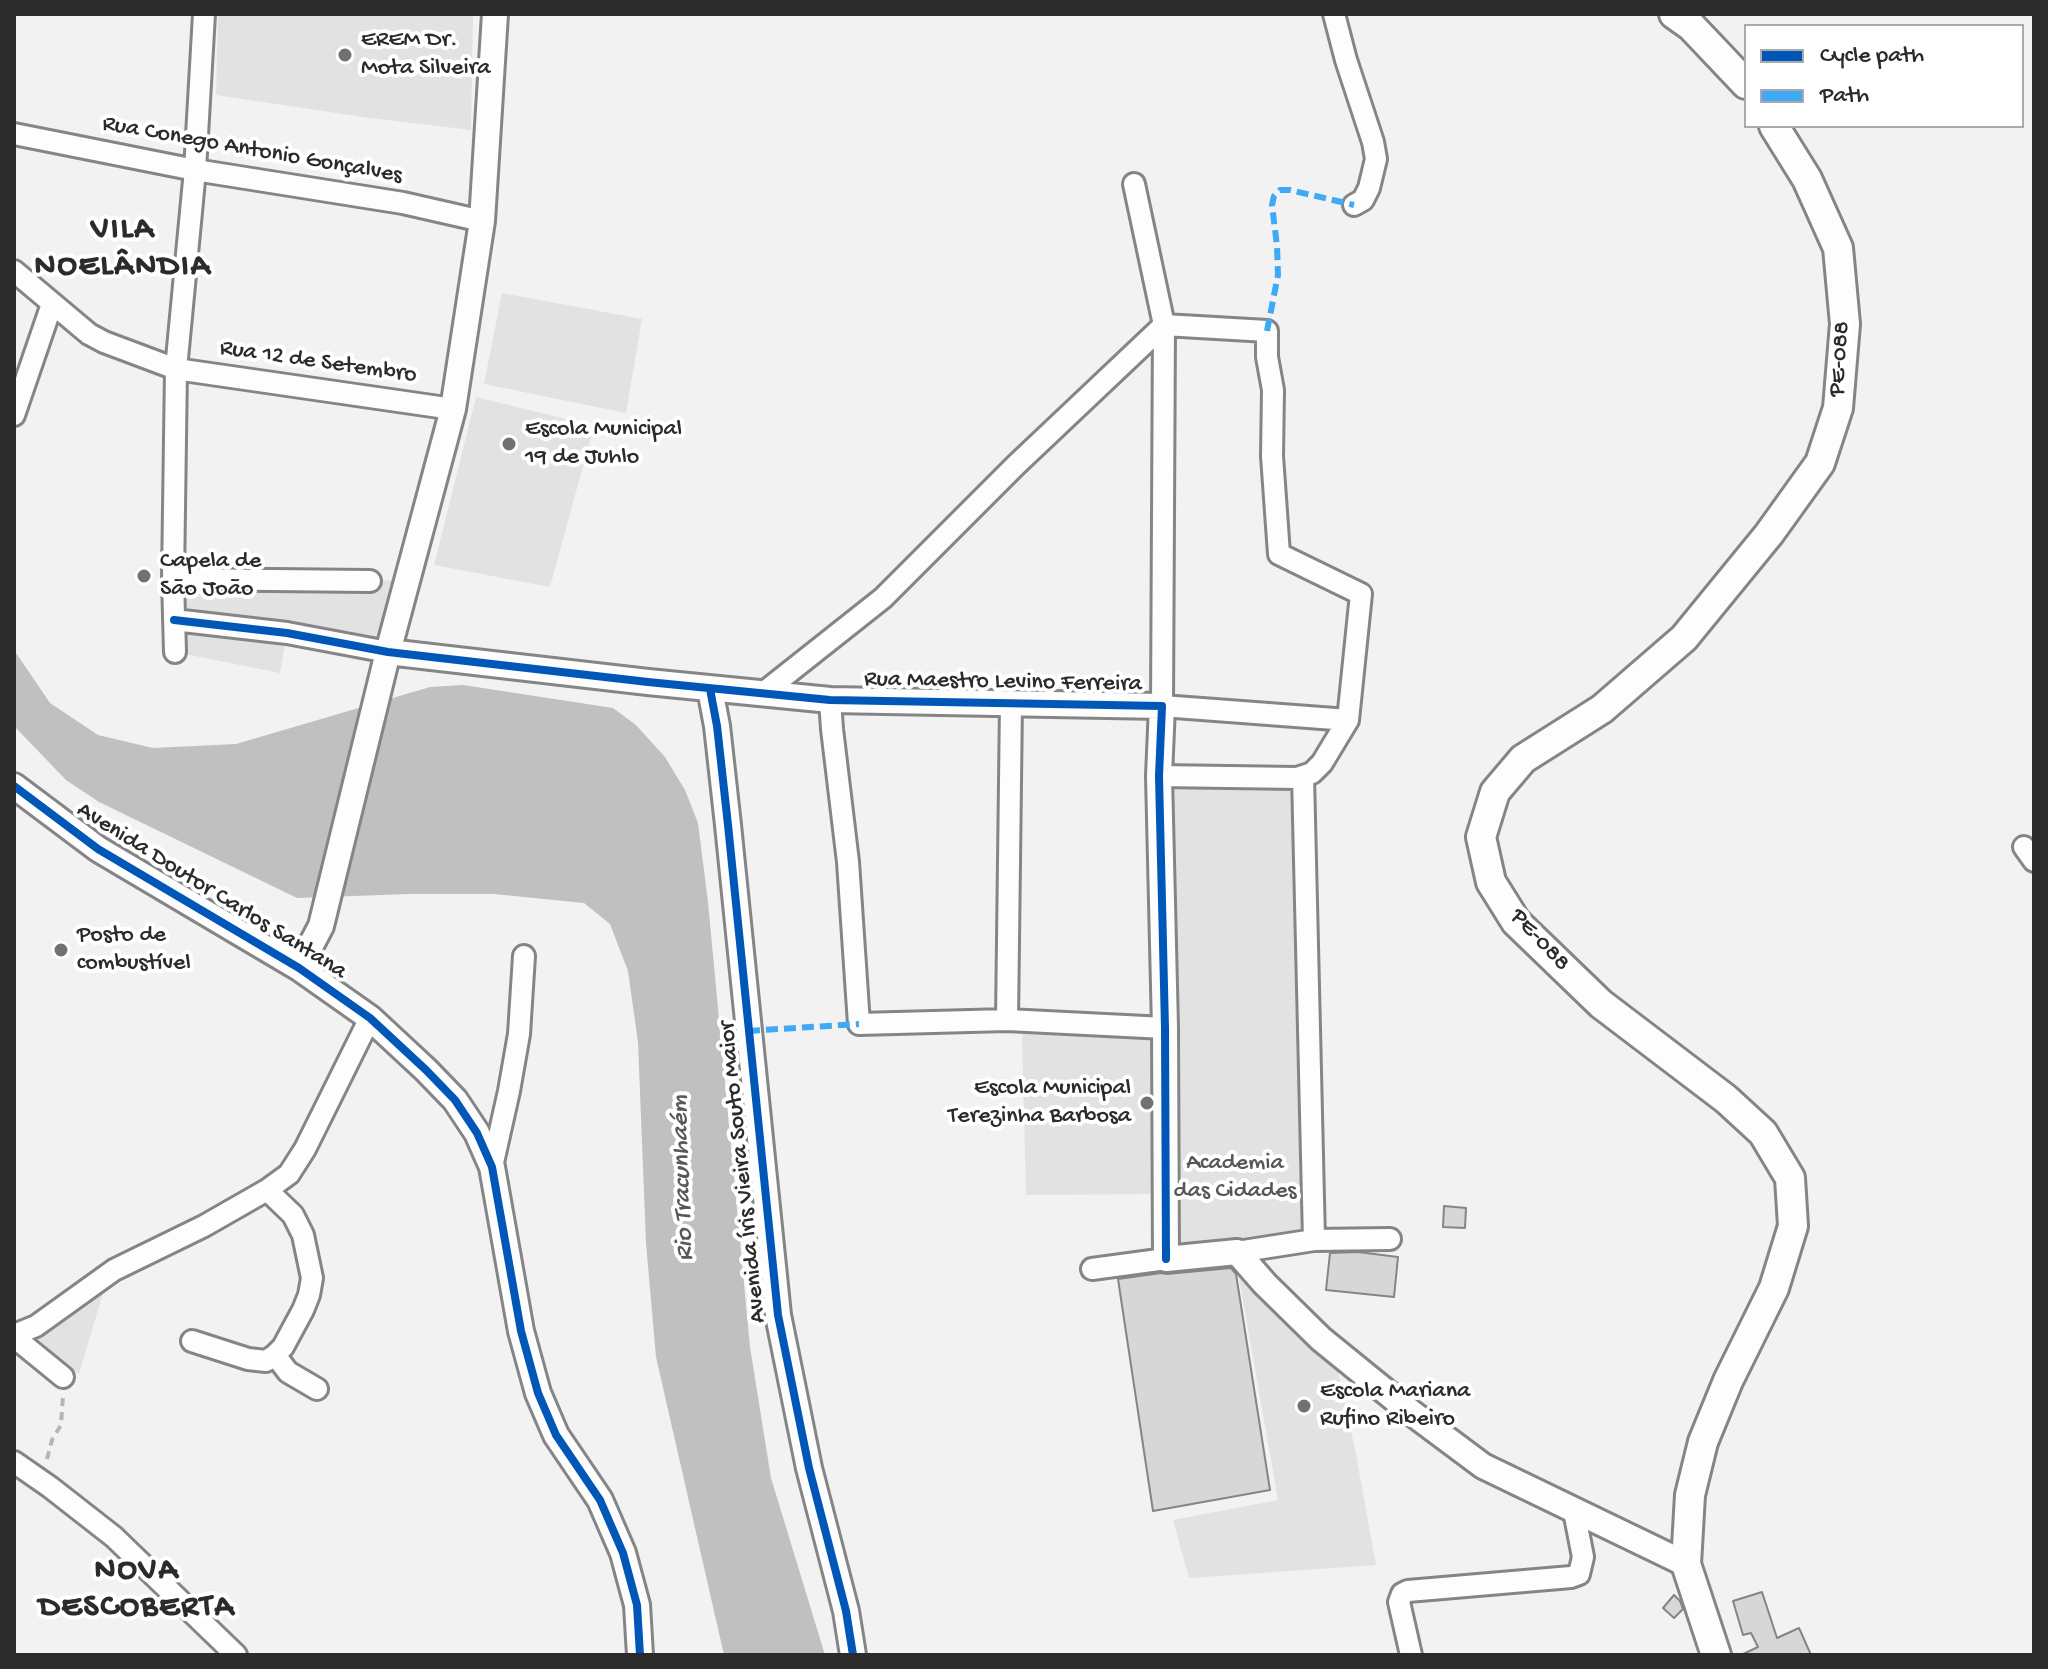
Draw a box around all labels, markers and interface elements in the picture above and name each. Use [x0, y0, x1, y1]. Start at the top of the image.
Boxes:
legend [1744, 24, 2024, 128]
place label: EREM Dr. Mota Silveira [361, 27, 491, 83]
text: Cycle path [1820, 42, 1924, 71]
marker: EREM Dr. Mota Silveira [336, 46, 354, 64]
text: Path [1820, 82, 1869, 111]
street label: Rua Conego Antonio Gonçalves [100, 110, 404, 192]
district label: VILA NOELÂNDIA [34, 212, 212, 287]
street label: PE-088 [1824, 320, 1858, 398]
street label: Rua 12 de Setembro [218, 335, 418, 391]
place label: Escola Municipal 19 de Juhlo [525, 416, 682, 472]
marker: Escola Municipal 19 de Juhlo [500, 435, 518, 453]
place label: Capela de São João [160, 548, 261, 604]
marker: Capela de São João [135, 567, 153, 585]
street label: Rua Maestro Levino Ferreira [864, 666, 1142, 700]
street label: Avenida Doutor Carlos Santana [70, 797, 352, 987]
street label: PE-088 [1503, 904, 1575, 978]
place label: Posto de combustível [77, 922, 191, 978]
marker: Posto de combustível [52, 941, 70, 959]
street label: Avenida Íris Vieira Souto Maior [714, 1020, 774, 1324]
place label: Escola Municipal Terezinha Barbosa [948, 1075, 1131, 1131]
water label: Rio Tracunhaém [666, 1094, 702, 1262]
marker: Escola Municipal Terezinha Barbosa [1138, 1094, 1156, 1112]
park label: Academia das Cidades [1174, 1150, 1296, 1206]
place label: Escola Mariana Rufino Ribeiro [1320, 1378, 1470, 1434]
marker: Escola Mariana Rufino Ribeiro [1295, 1397, 1313, 1415]
district label: NOVA DESCOBERTA [39, 1553, 235, 1628]

